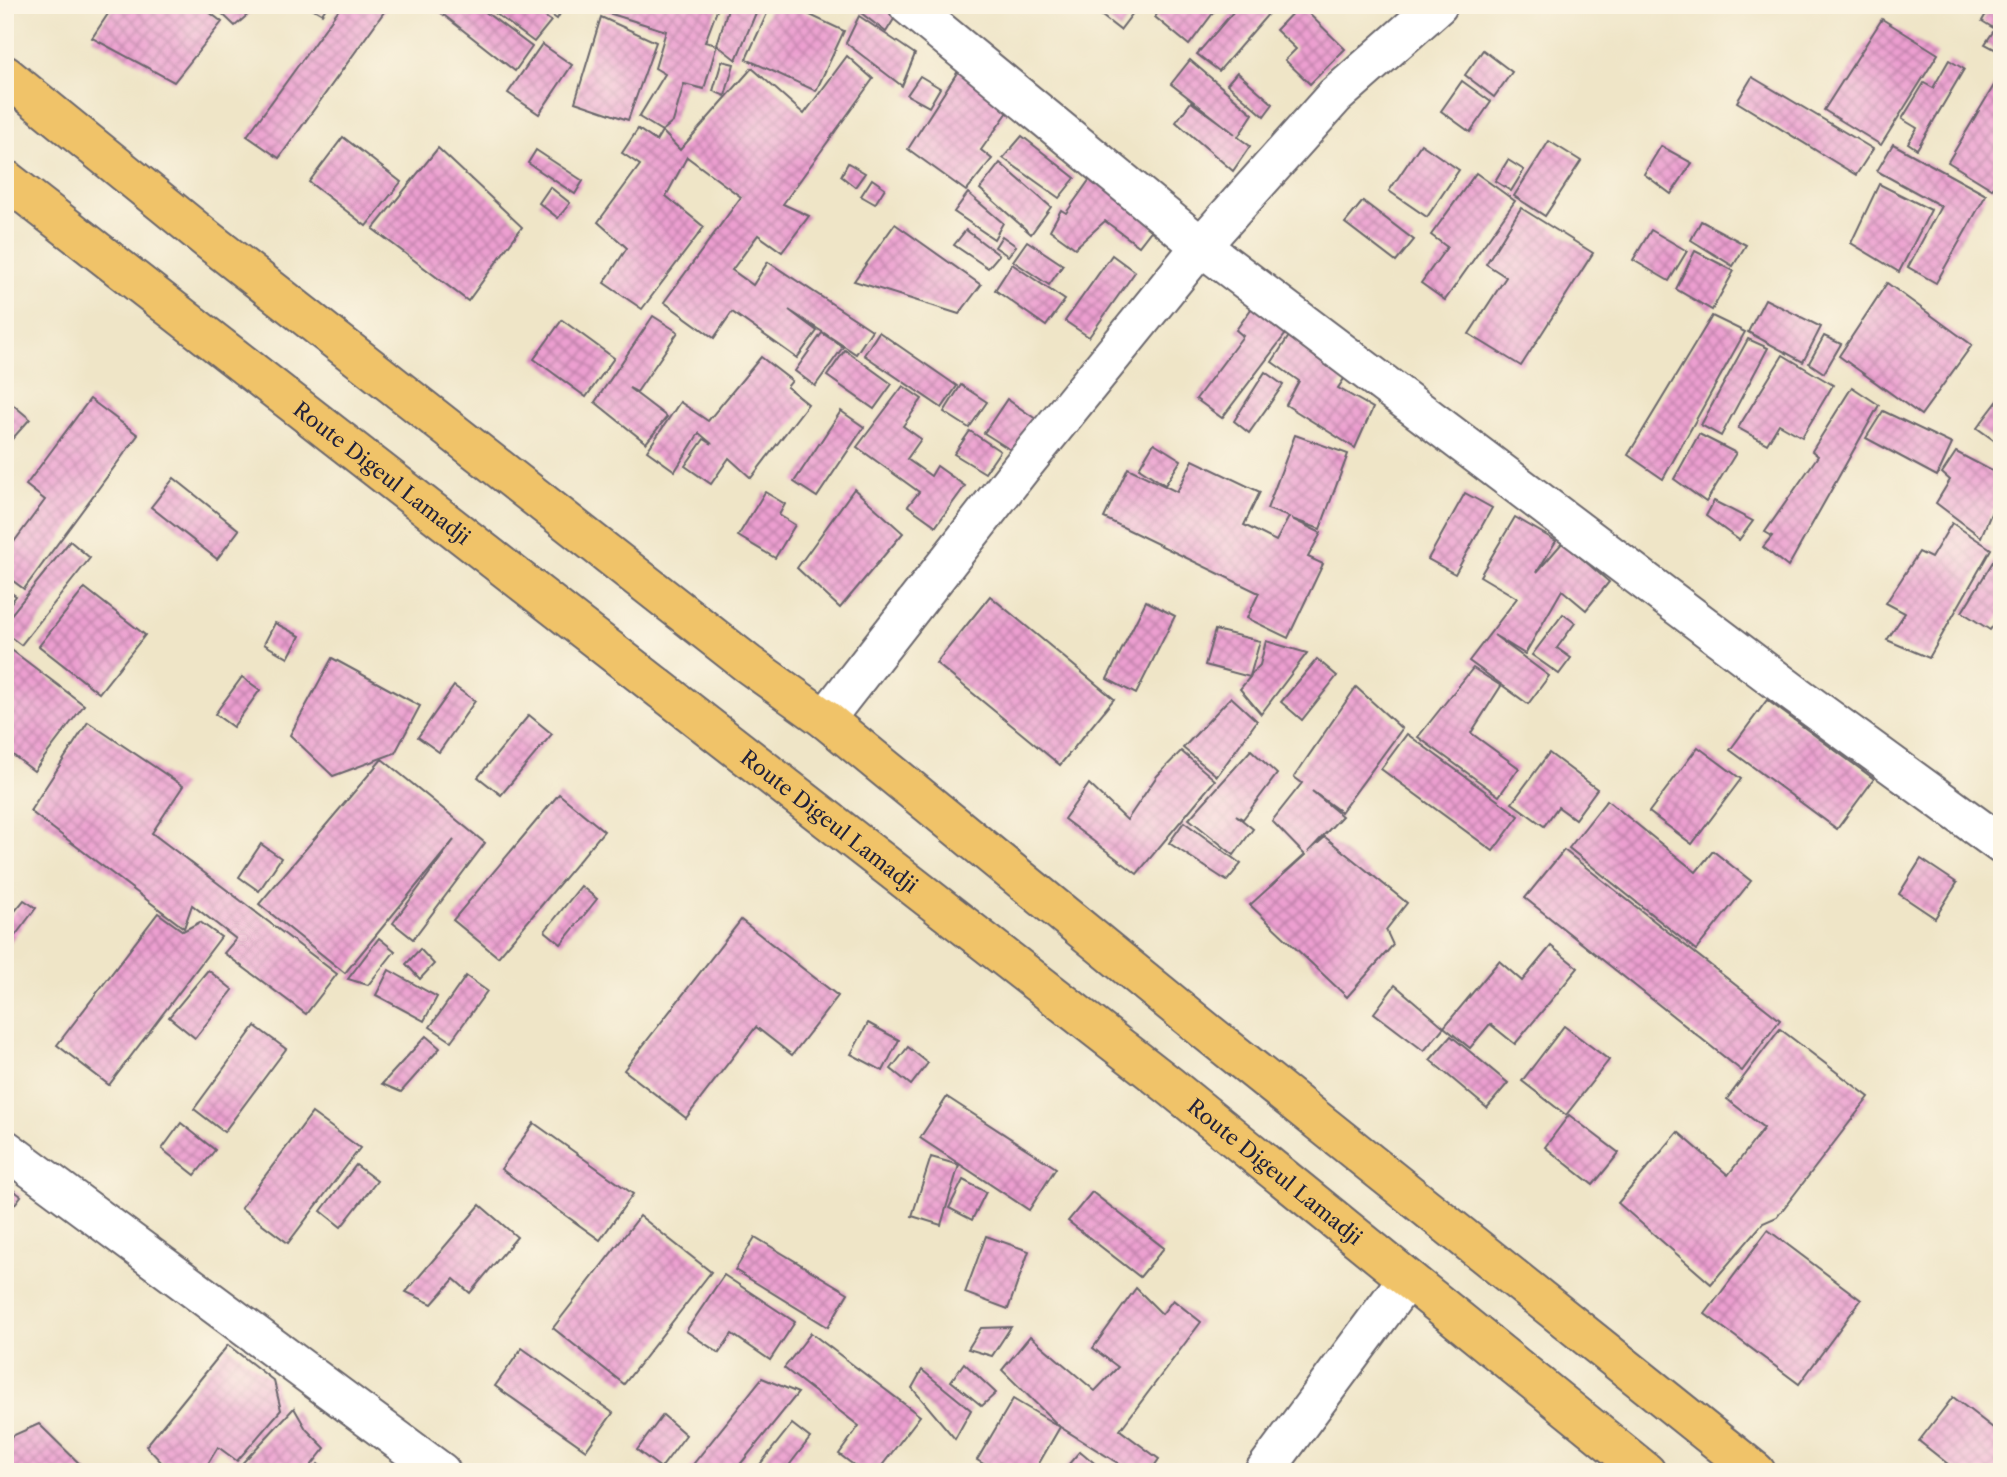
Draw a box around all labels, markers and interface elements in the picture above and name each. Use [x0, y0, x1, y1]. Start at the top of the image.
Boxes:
street label: Route Digeul Lamadji [289, 396, 476, 549]
street label: Route Digeul Lamadji [736, 744, 923, 898]
street label: Route Digeul Lamadji [1183, 1093, 1368, 1250]

